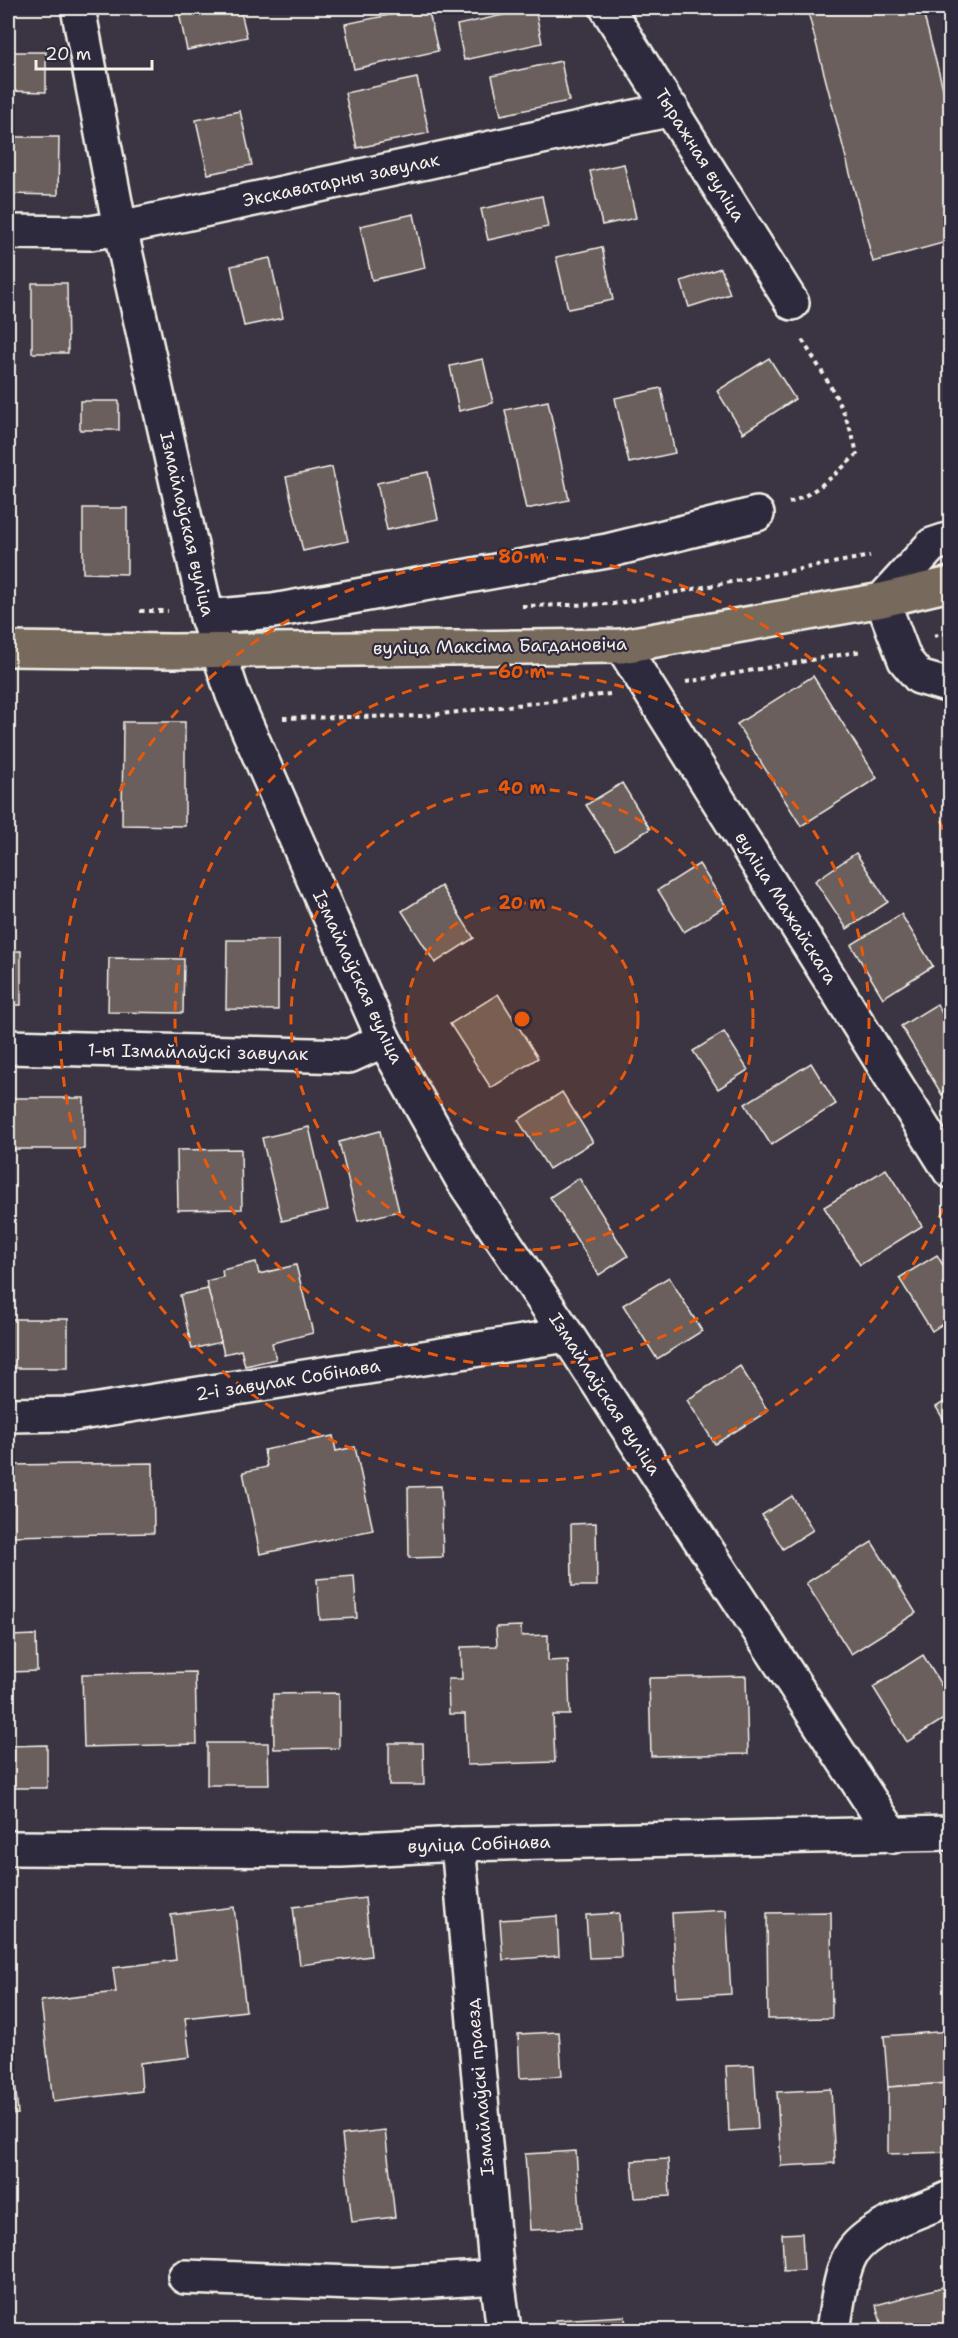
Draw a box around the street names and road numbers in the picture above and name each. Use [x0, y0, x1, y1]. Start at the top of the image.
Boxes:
street label: Тыражная вуліца [649, 84, 751, 226]
street label: Экскаватарны завулак [241, 147, 442, 213]
street label: Ізмайлаўская вуліца [154, 429, 220, 619]
street label: вуліца Максіма Багдановіча [373, 632, 627, 660]
street label: вуліца Мажайскага [729, 827, 843, 989]
street label: Ізмайлаўская вуліца [307, 886, 409, 1068]
street label: 1-ы Ізмайлаўскі завулак [87, 1038, 309, 1066]
street label: Ізмайлаўская вуліца [543, 1308, 667, 1480]
street label: 2-і завулак Собінава [194, 1354, 382, 1406]
street label: вуліца Собінава [407, 1830, 551, 1858]
street label: Ізмайлаўскі праезд [460, 1997, 500, 2177]

